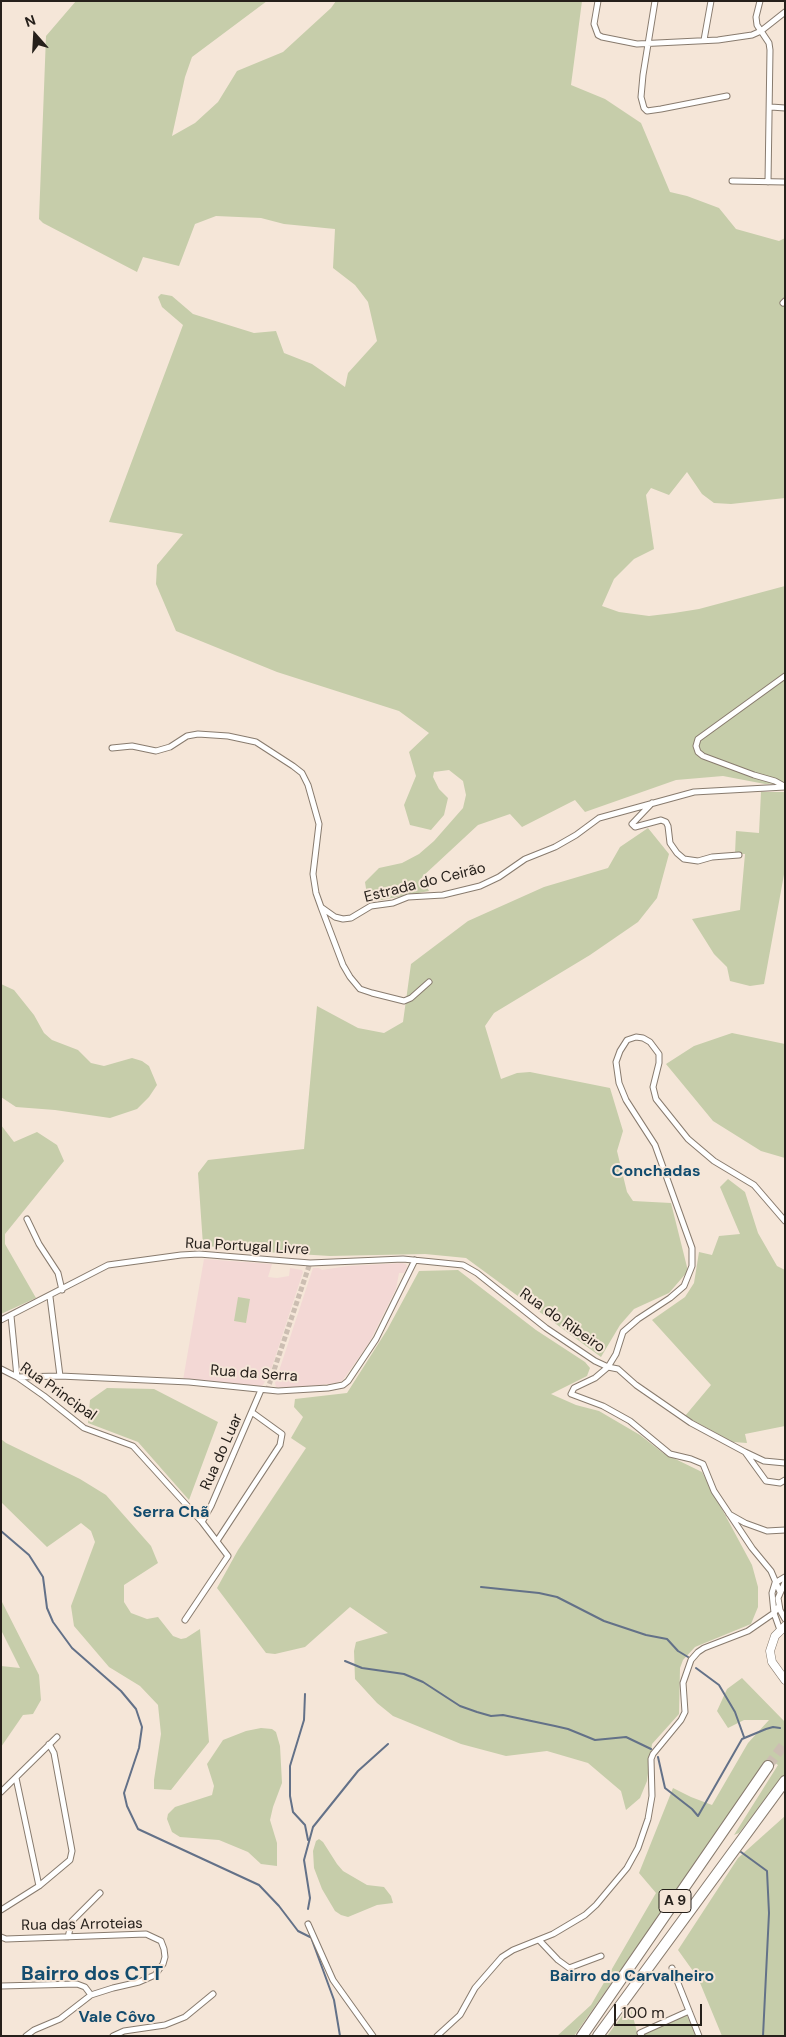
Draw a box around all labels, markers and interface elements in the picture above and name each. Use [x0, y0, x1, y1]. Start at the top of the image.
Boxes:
north arrow [10, 10, 60, 60]
text: N [22, 11, 38, 31]
street label: Estrada do Ceirão [362, 859, 488, 907]
district label: Conchadas [612, 1162, 700, 1182]
street label: Rua Portugal Livre [185, 1235, 309, 1259]
street label: Rua do Ribeiro [516, 1285, 608, 1357]
street label: Rua Principal [16, 1359, 100, 1425]
street label: Rua da Serra [210, 1362, 298, 1386]
street label: Rua do Luar [197, 1411, 247, 1493]
district label: Serra Chã [133, 1503, 209, 1523]
road number: A 9 [659, 1890, 691, 1912]
street label: Rua das Arroteias [21, 1915, 143, 1935]
district label: Bairro dos CTT [21, 1963, 163, 1987]
district label: Bairro do Carvalheiro [550, 1967, 714, 1987]
scale bar [616, 1994, 704, 2026]
text: 100 m [622, 2003, 665, 2023]
district label: Vale Côvo [79, 2008, 155, 2028]

